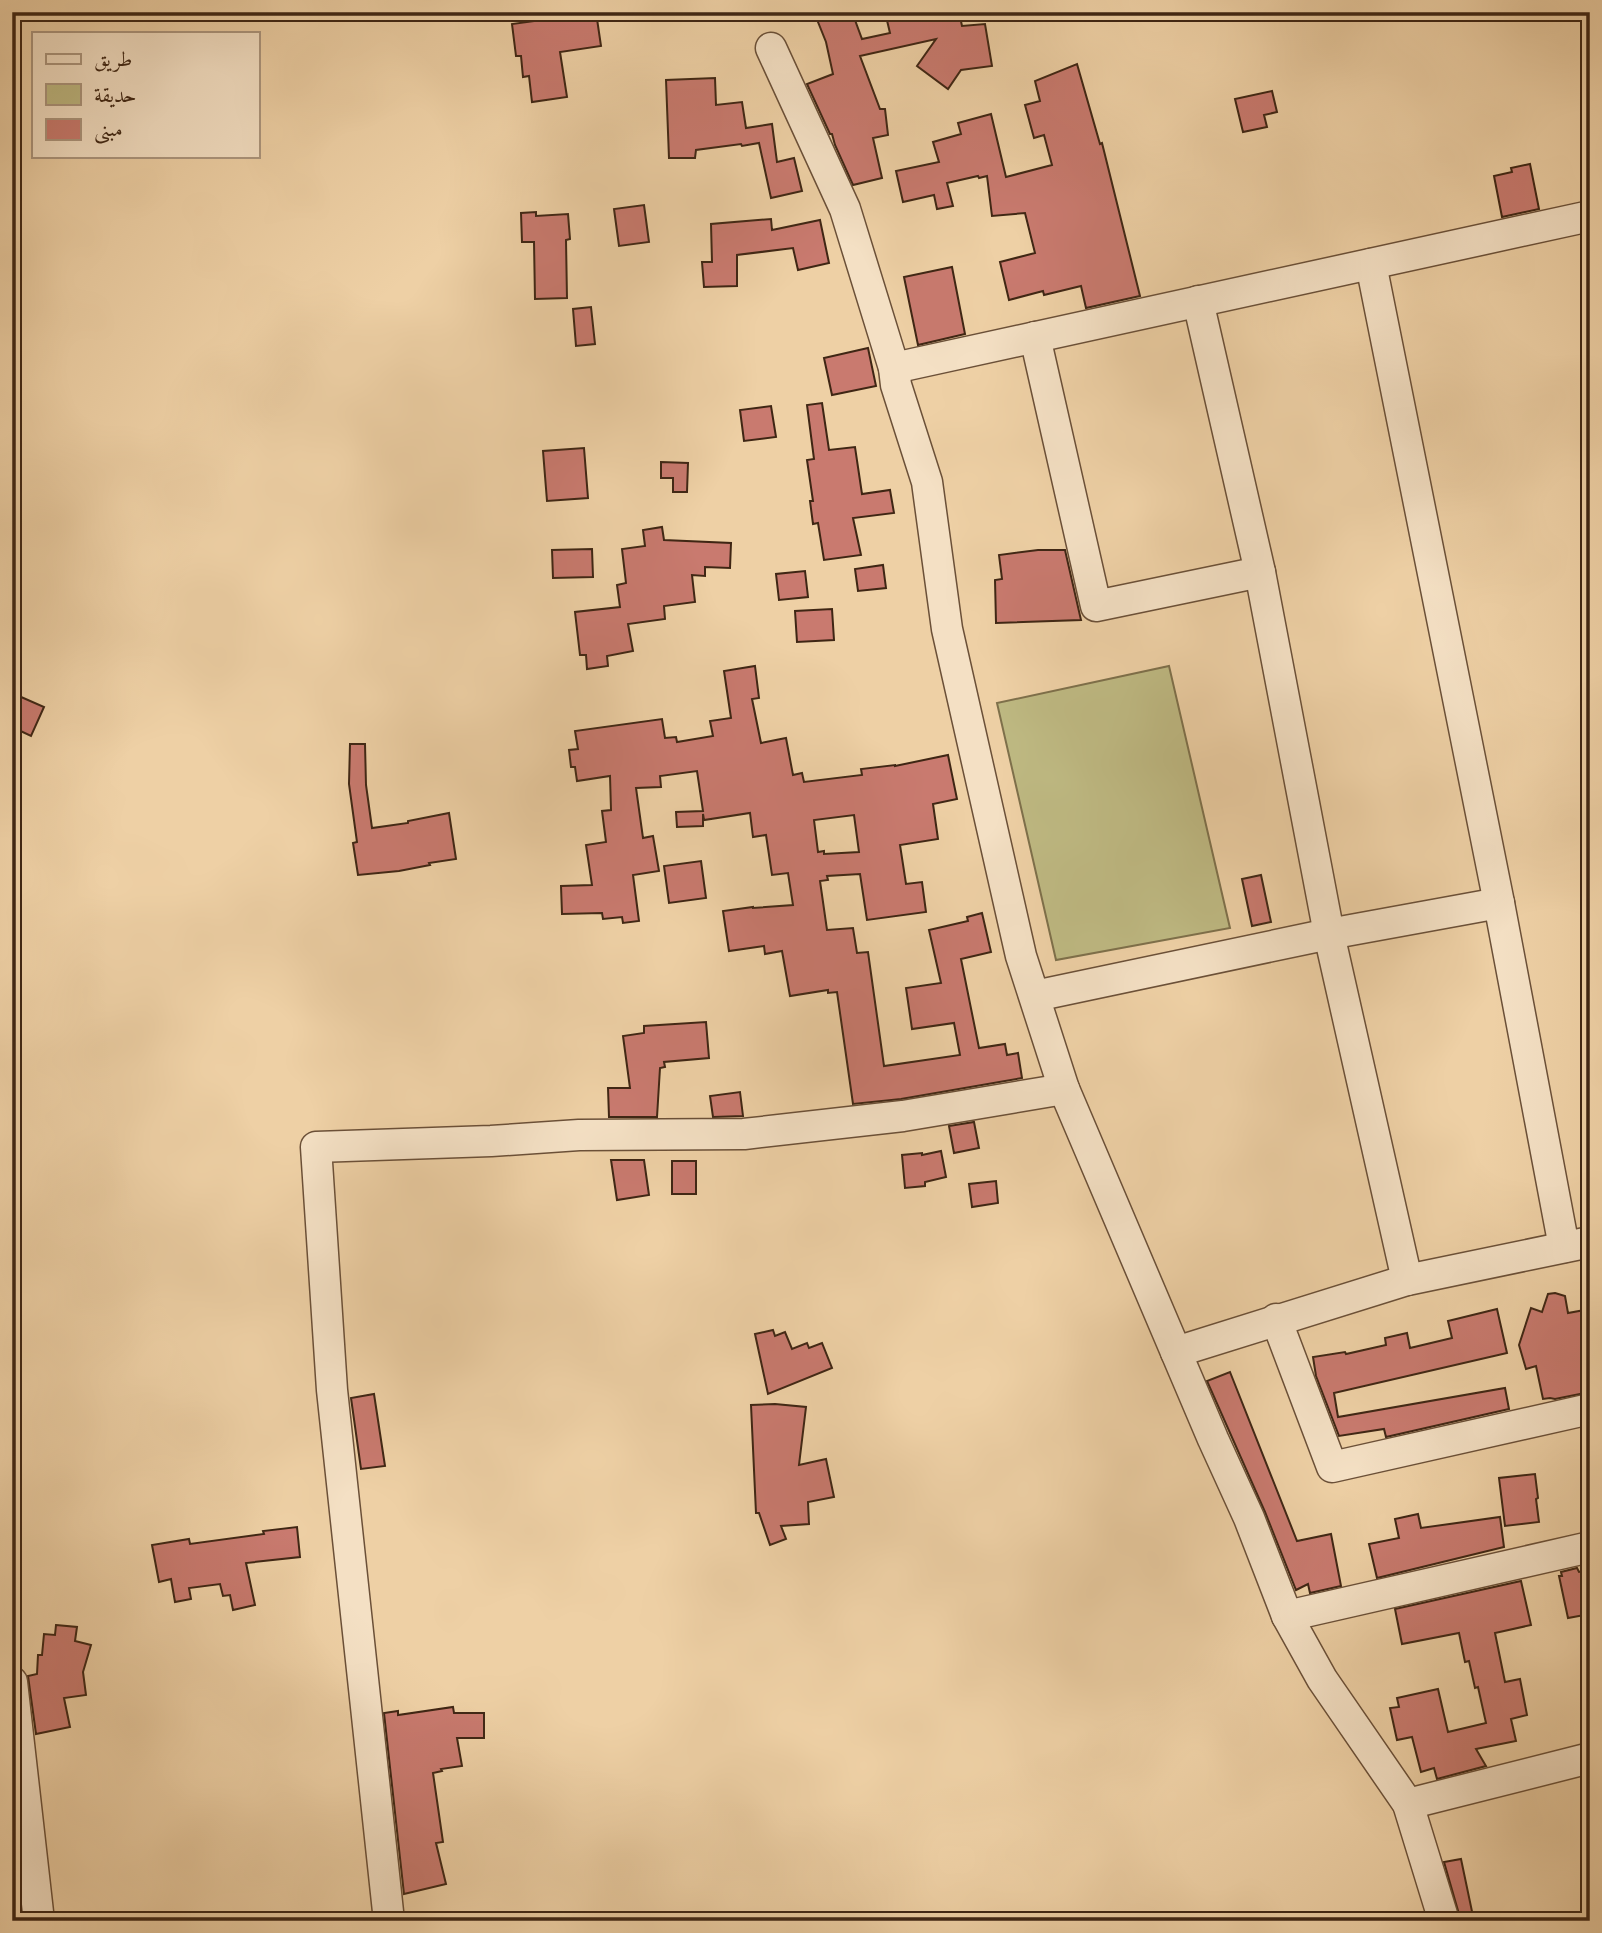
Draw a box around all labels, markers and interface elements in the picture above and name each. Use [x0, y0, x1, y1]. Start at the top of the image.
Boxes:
legend [32, 32, 259, 158]
text: طريق [94, 47, 132, 72]
text: حديقة [94, 83, 137, 108]
text: مبنى [94, 117, 123, 144]

